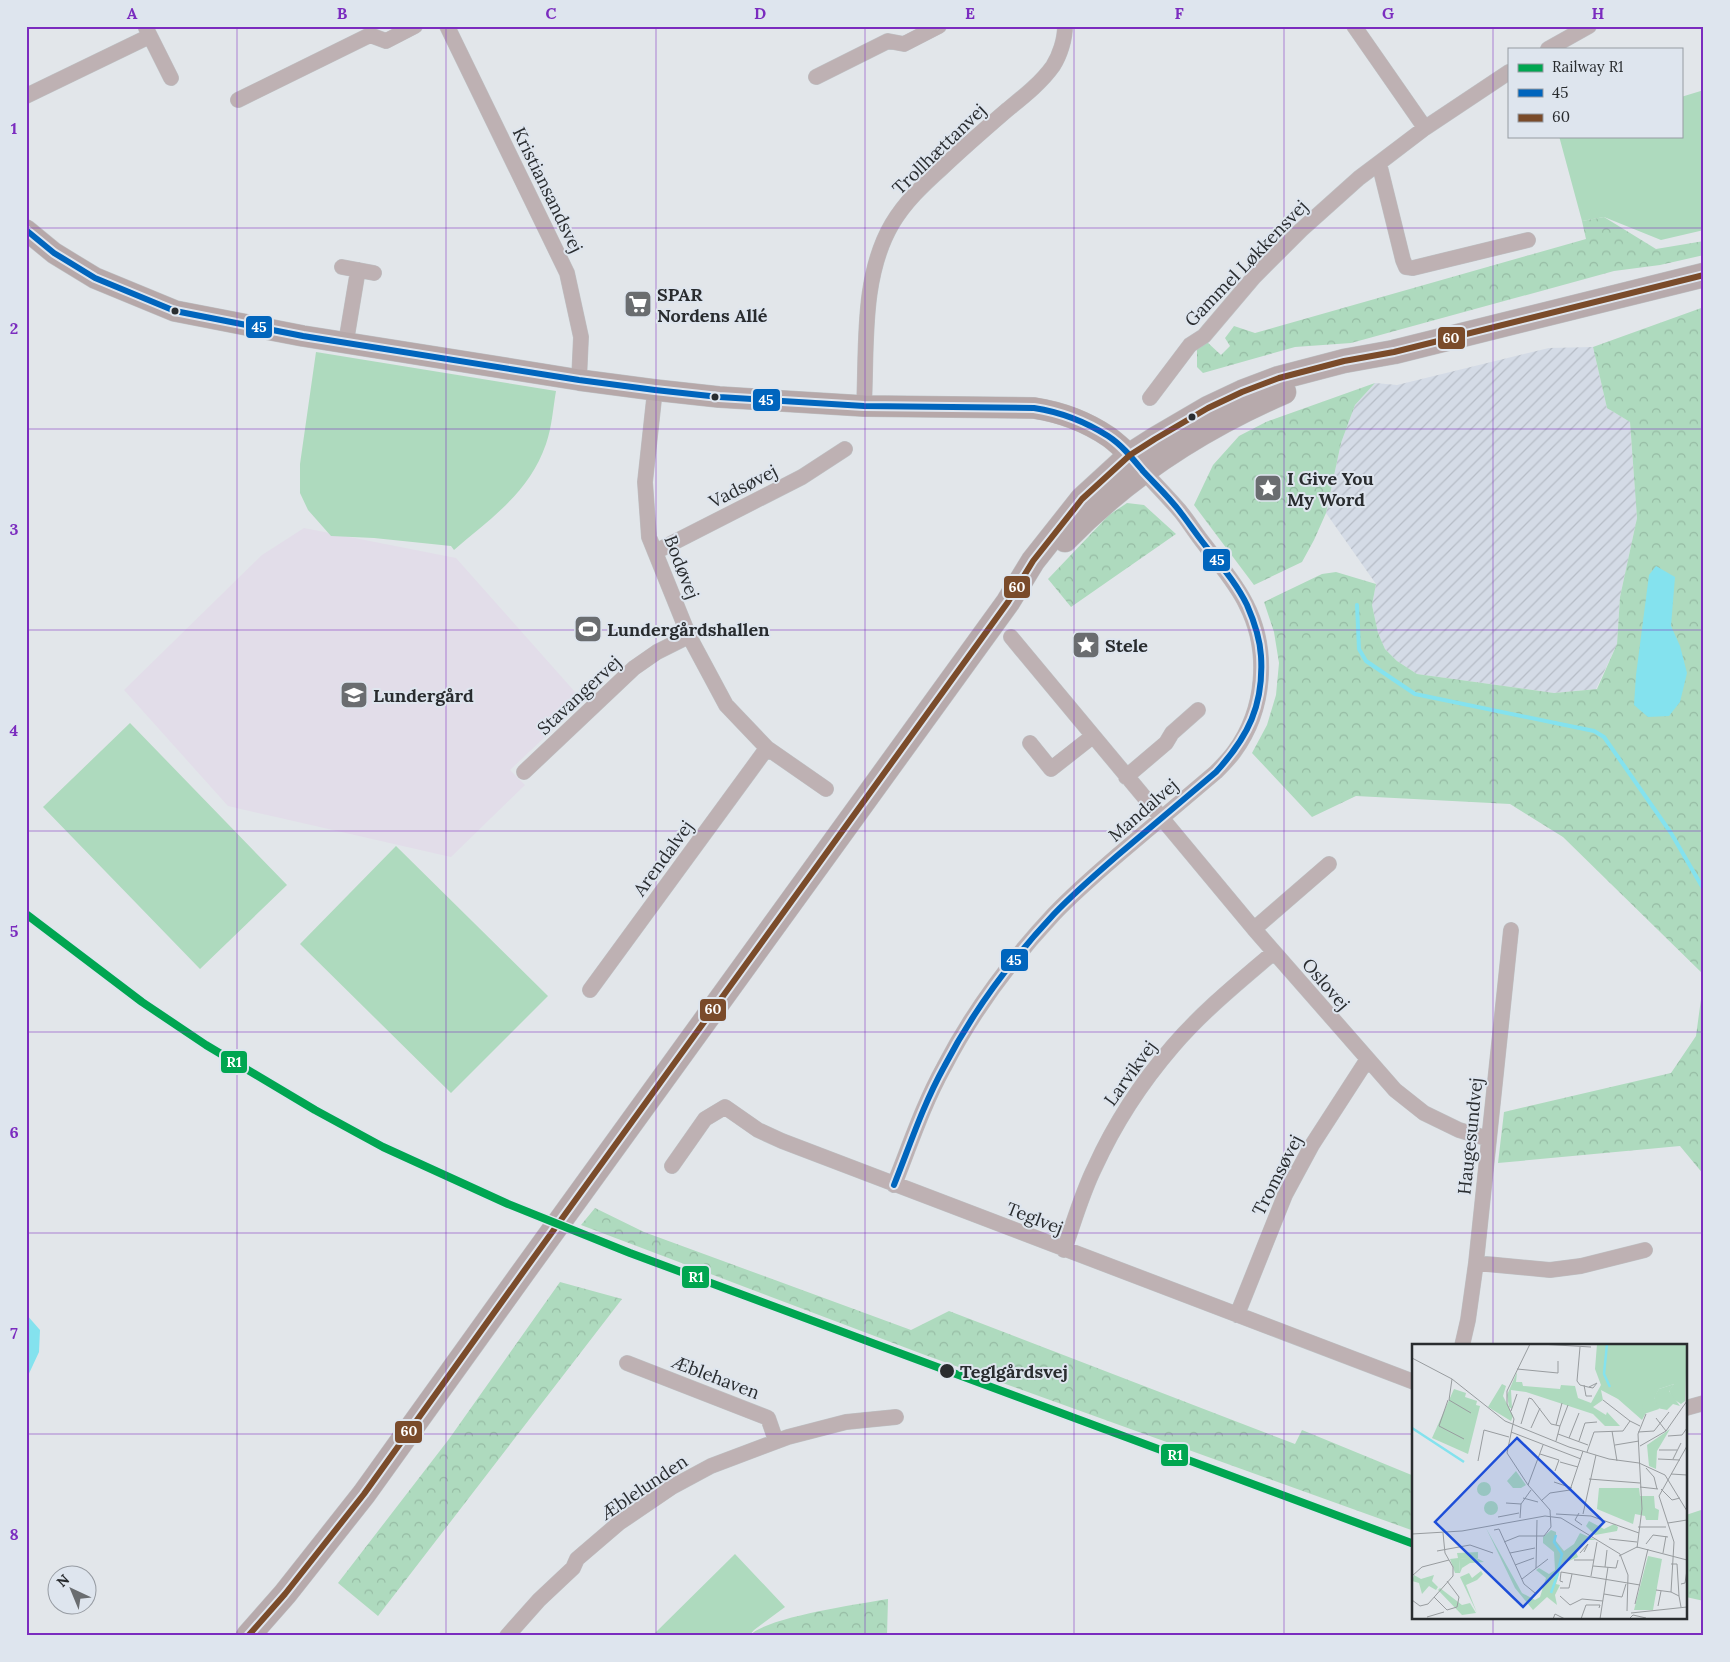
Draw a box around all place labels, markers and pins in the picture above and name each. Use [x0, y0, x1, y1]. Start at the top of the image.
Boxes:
place label: SPAR Nordens Allé [657, 283, 768, 327]
supermarket icon: SPAR Nordens Allé [623, 289, 653, 319]
unlabelled marker [170, 306, 180, 316]
unlabelled marker [710, 392, 720, 402]
unlabelled marker [1187, 412, 1197, 422]
place label: I Give You My Word [1287, 467, 1374, 511]
place icon: I Give You My Word [1253, 473, 1283, 503]
sports icon: Lundergårdshallen [573, 614, 603, 644]
place label: Lundergårdshallen [607, 618, 770, 641]
place icon: Stele [1071, 630, 1101, 660]
place label: Stele [1105, 634, 1148, 657]
school or university icon: Lundergård [339, 680, 369, 710]
place label: Lundergård [373, 684, 474, 707]
place label: Teglgårdsvej [960, 1360, 1068, 1383]
marker: Teglgårdsvej [938, 1362, 956, 1380]

